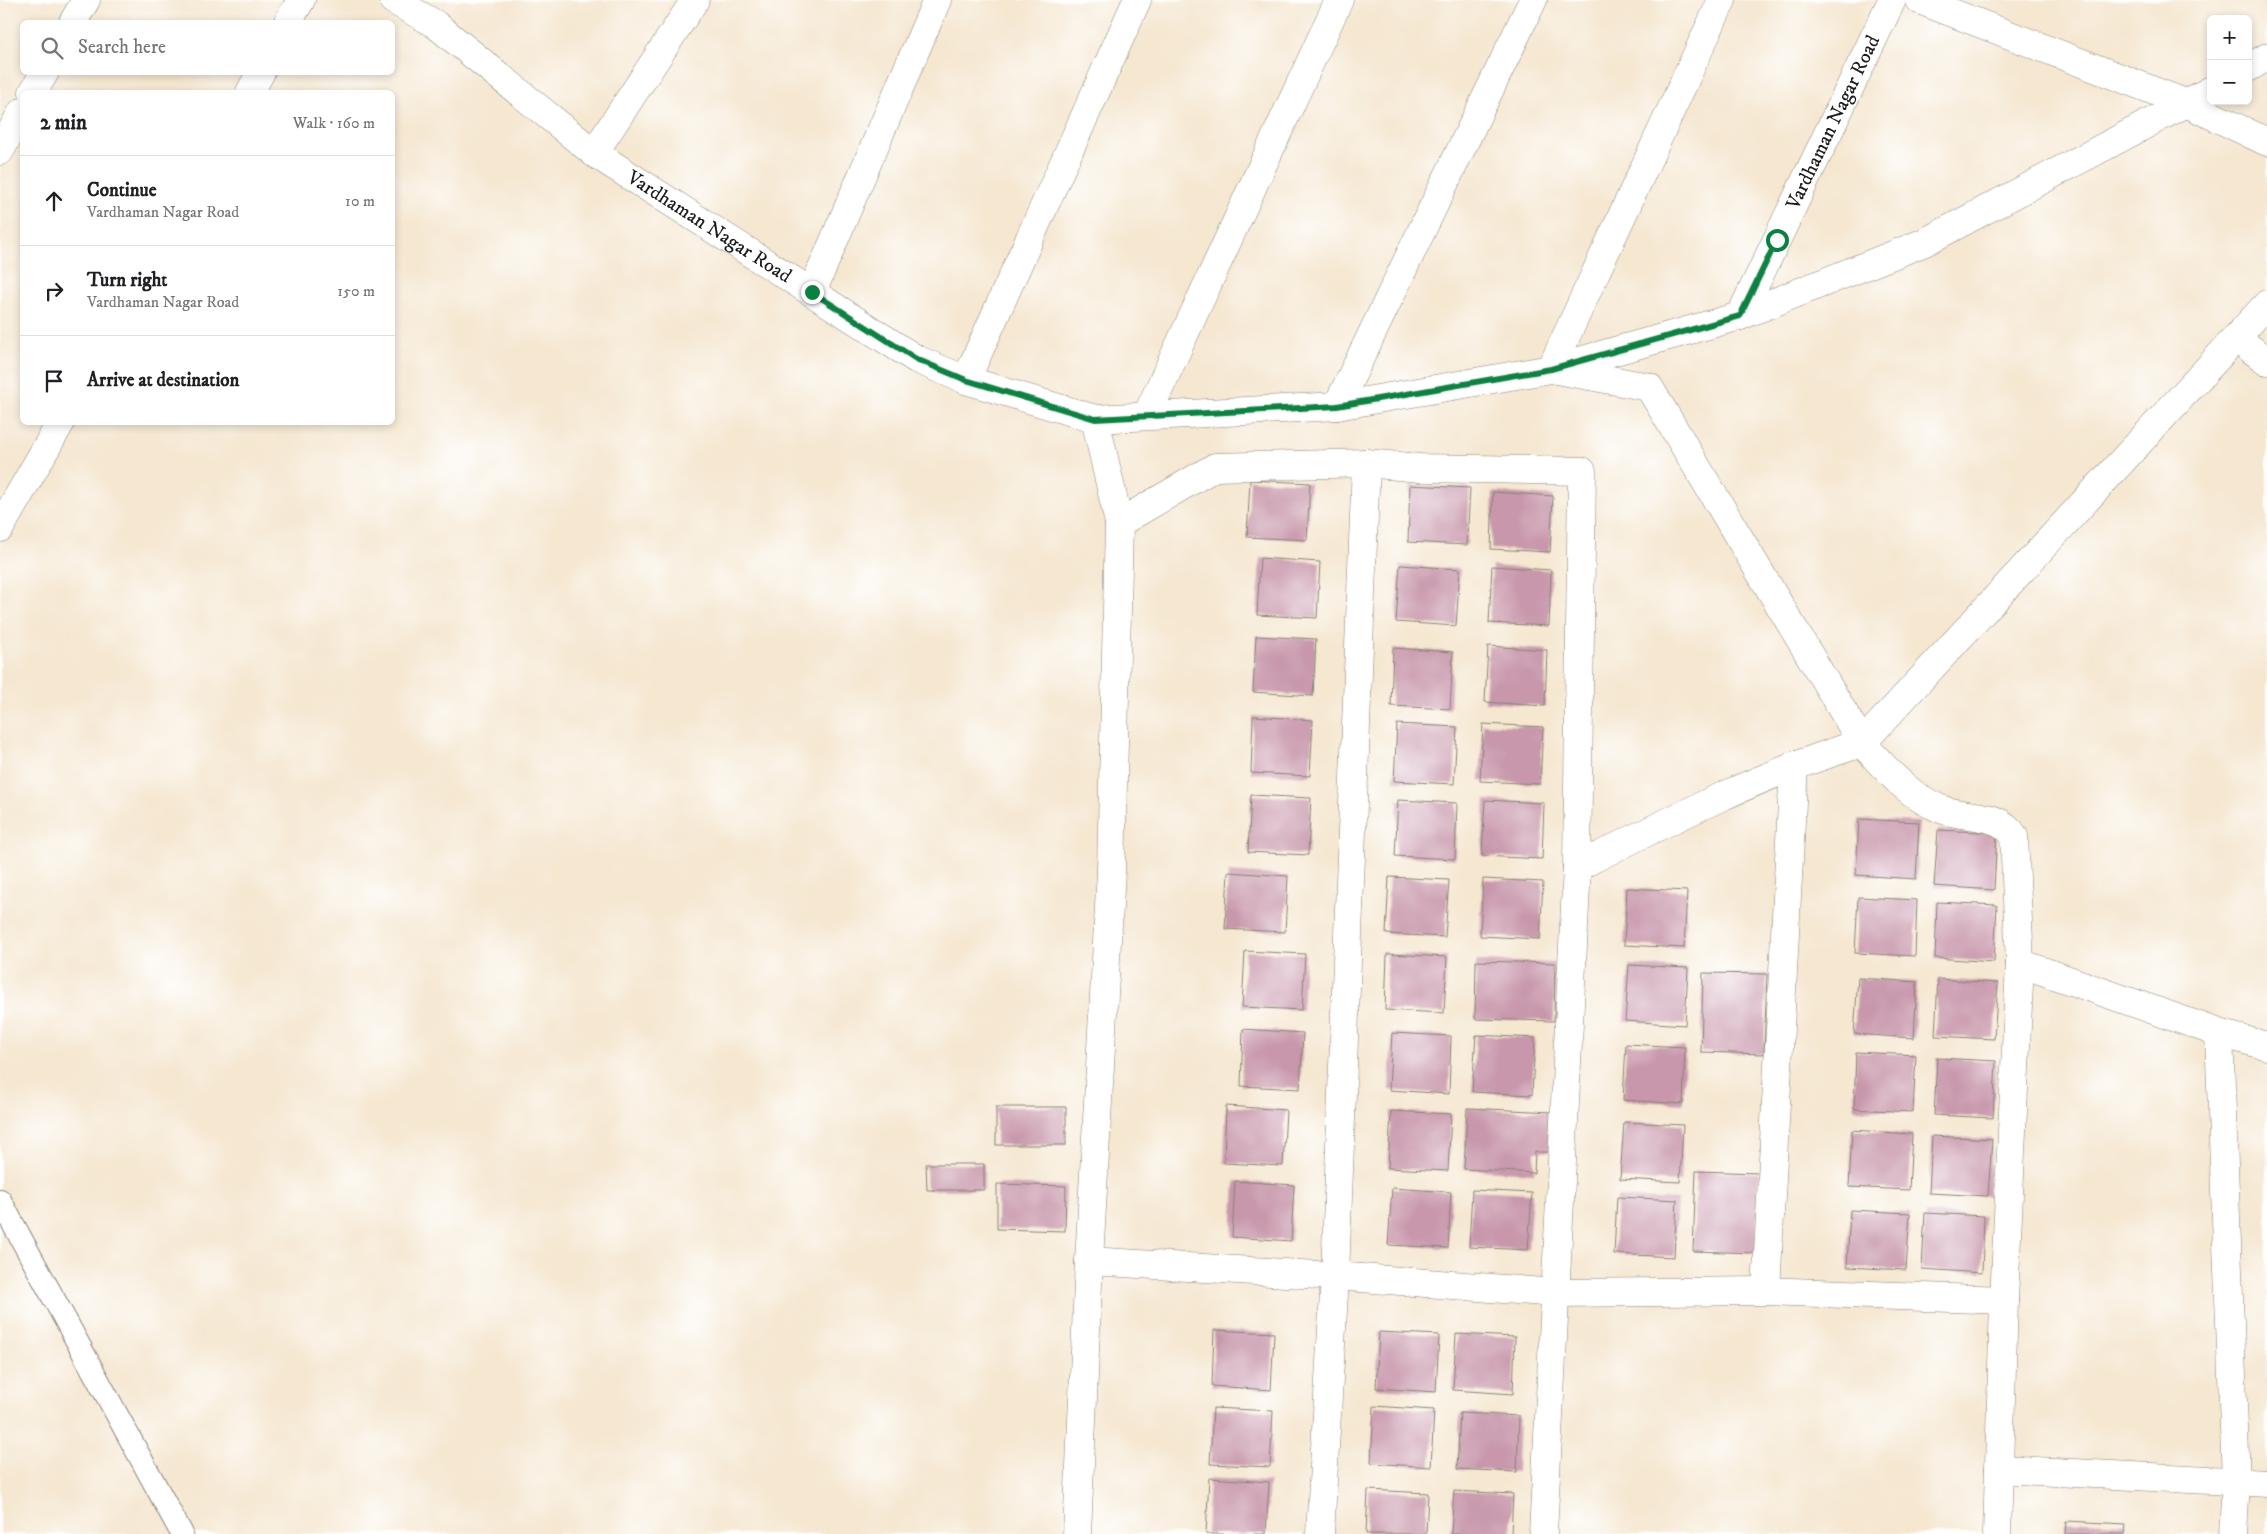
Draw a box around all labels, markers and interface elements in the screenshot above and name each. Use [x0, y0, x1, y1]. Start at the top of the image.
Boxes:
map controls [2207, 15, 2252, 105]
button: + [2207, 15, 2252, 60]
search box [20, 20, 395, 75]
street label: Vardhaman Nagar Road [1780, 31, 1886, 215]
icon: search [38, 34, 66, 62]
text: Search here [78, 36, 166, 59]
button: − [2207, 60, 2252, 105]
text: 2 min [40, 110, 87, 136]
text: Walk · 160 m [293, 113, 375, 133]
street label: Vardhaman Nagar Road [622, 164, 796, 289]
text: Continue [87, 179, 157, 202]
icon: ahead [40, 187, 68, 215]
text: 10 m [345, 191, 375, 211]
text: Vardhaman Nagar Road [87, 202, 239, 222]
route start [1766, 229, 1789, 252]
text: Turn right [87, 269, 167, 292]
icon: right [40, 277, 68, 305]
text: 150 m [337, 281, 375, 301]
route end [801, 281, 824, 304]
text: Vardhaman Nagar Road [87, 292, 239, 312]
icon: arrive [40, 367, 68, 395]
text: Arrive at destination [87, 369, 239, 392]

